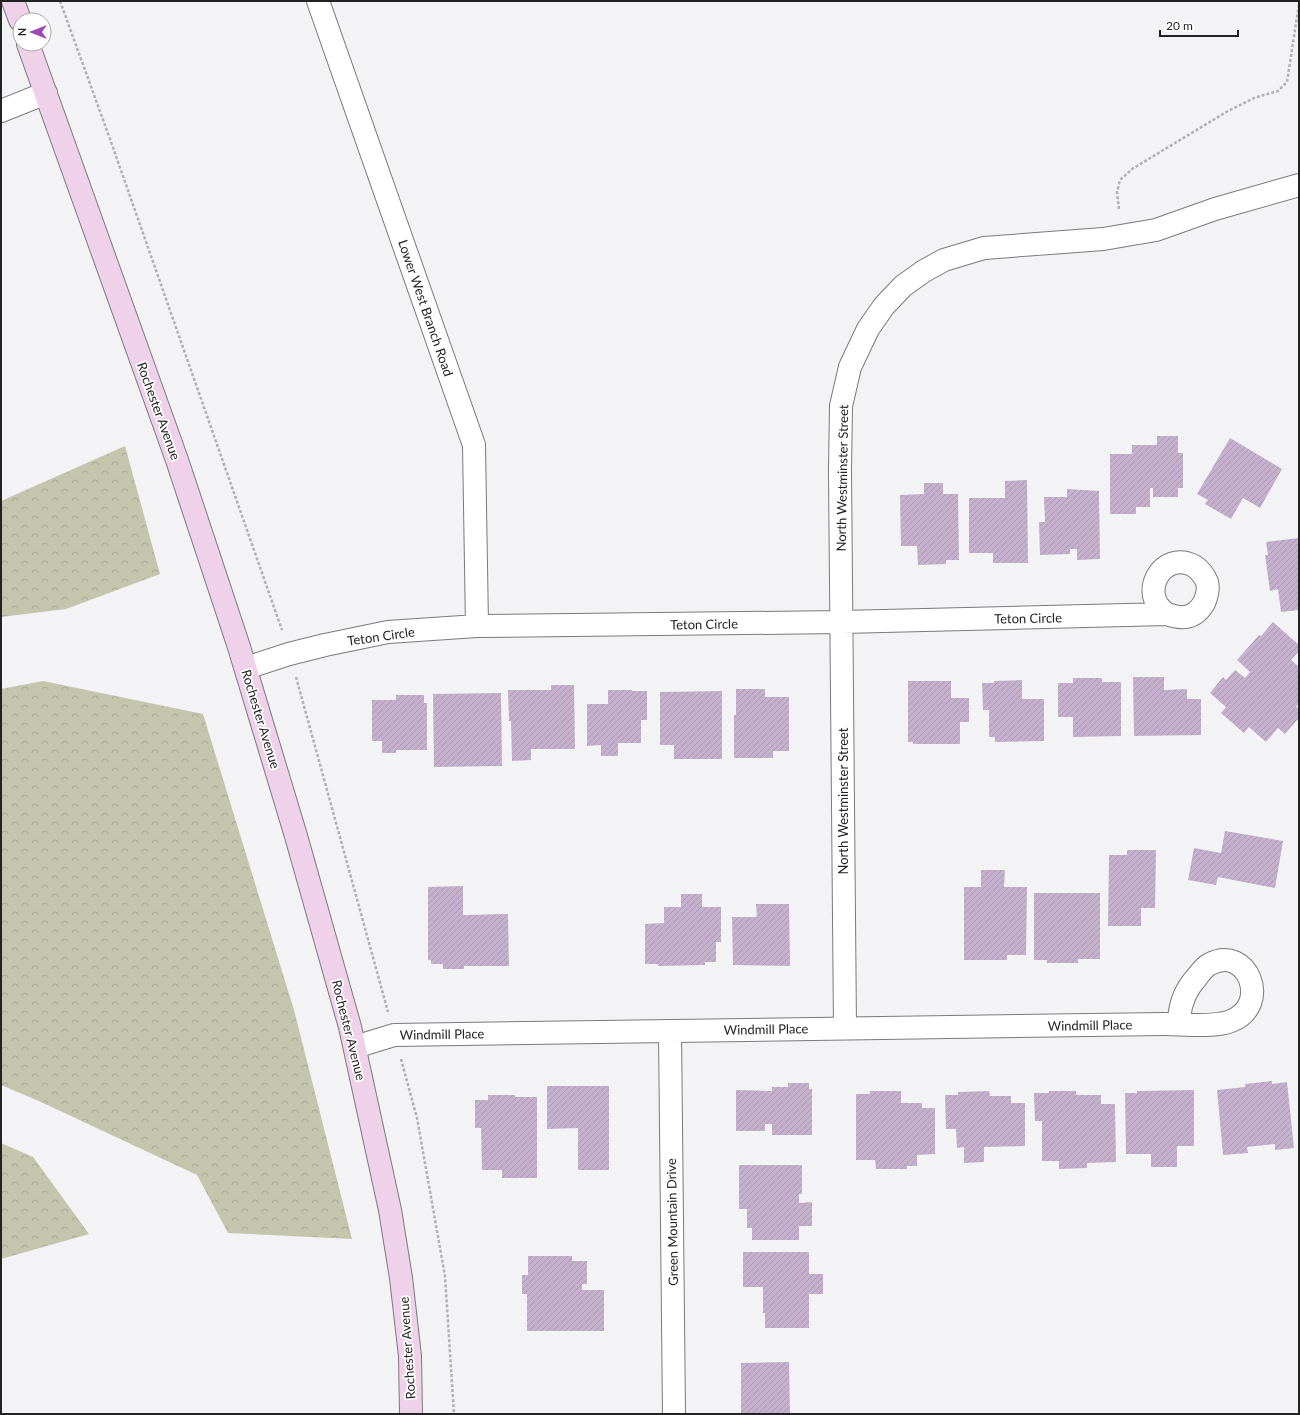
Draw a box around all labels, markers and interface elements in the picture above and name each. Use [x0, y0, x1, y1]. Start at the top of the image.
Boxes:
north arrow [12, 12, 52, 52]
scale bar [1160, 12, 1238, 38]
text: 20 m [1166, 18, 1193, 33]
text: N [15, 28, 28, 36]
street label: Lower West Branch Road [395, 238, 457, 378]
street label: Rochester Avenue [134, 360, 184, 462]
street label: North Westminster Street [833, 404, 851, 552]
street label: Teton Circle [994, 609, 1062, 627]
street label: Teton Circle [670, 615, 738, 633]
street label: Teton Circle [346, 623, 416, 649]
street label: Rochester Avenue [238, 667, 284, 771]
street label: North Westminster Street [835, 727, 851, 874]
street label: Rochester Avenue [329, 978, 369, 1082]
street label: Windmill Place [1048, 1016, 1133, 1034]
street label: Windmill Place [724, 1020, 809, 1038]
street label: Windmill Place [400, 1025, 485, 1043]
street label: Green Mountain Drive [663, 1158, 681, 1286]
street label: Rochester Avenue [395, 1296, 419, 1400]

